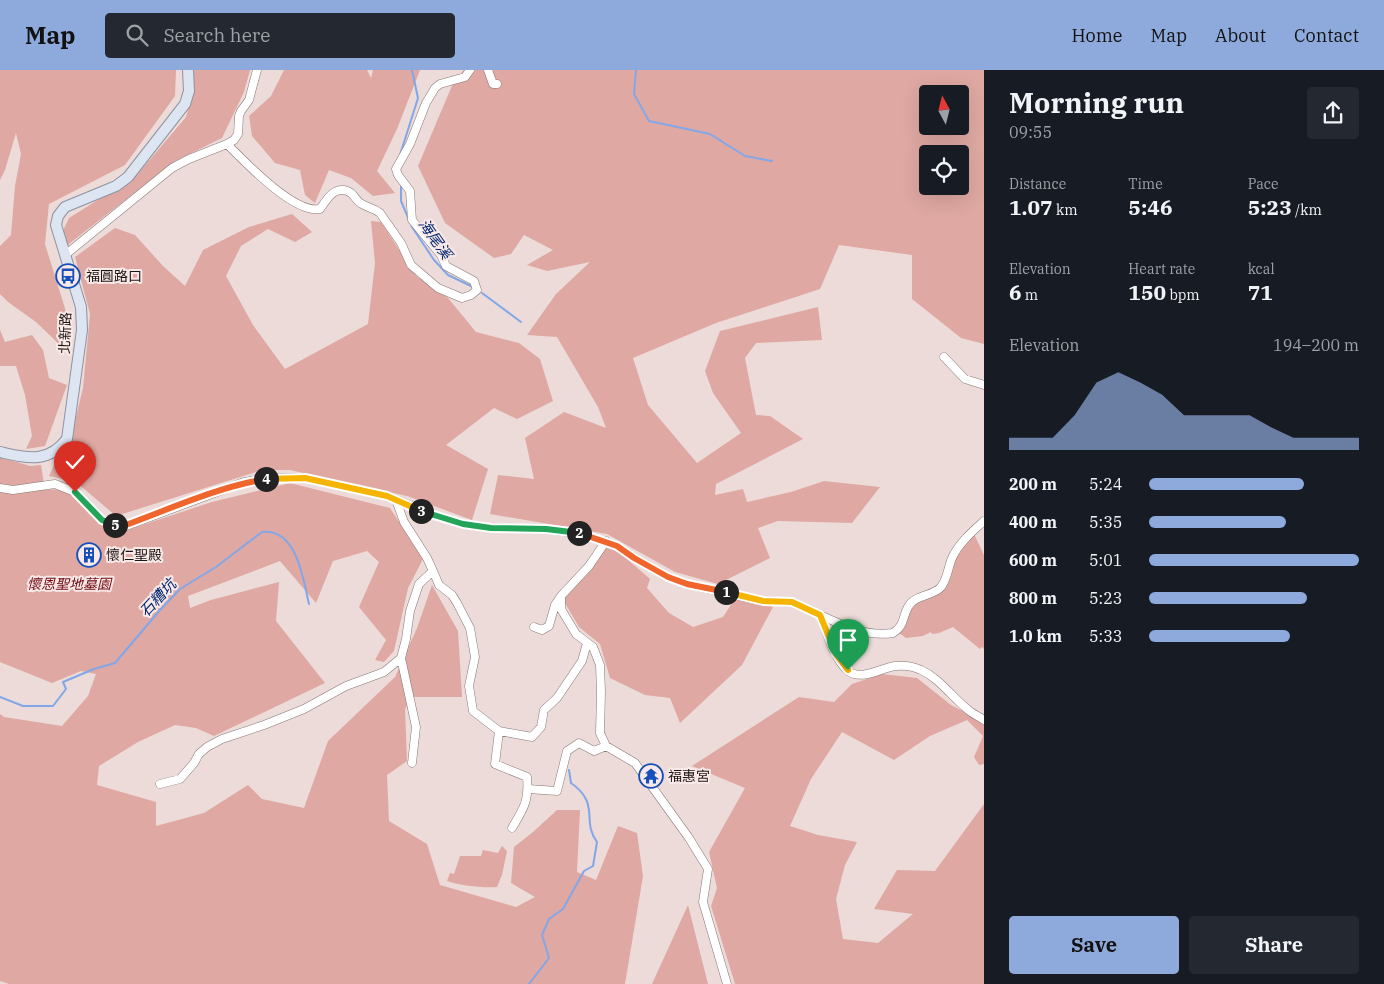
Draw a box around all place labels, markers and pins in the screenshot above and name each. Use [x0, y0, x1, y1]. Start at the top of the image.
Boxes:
bus stop icon: 福圓路口 [55, 263, 81, 289]
place label: 福圓路口 [86, 267, 142, 285]
pin [54, 441, 96, 492]
pin: 4 [254, 466, 278, 492]
pin: 3 [408, 498, 434, 524]
pin: 5 [102, 512, 128, 538]
pin: 2 [566, 520, 592, 546]
building icon: 懷仁聖殿 [76, 542, 102, 568]
place label: 懷仁聖殿 [106, 546, 162, 564]
pin: 1 [714, 580, 738, 604]
pin [827, 619, 869, 670]
temple icon: 福惠宮 [638, 763, 664, 789]
place label: 福惠宮 [668, 767, 710, 785]

